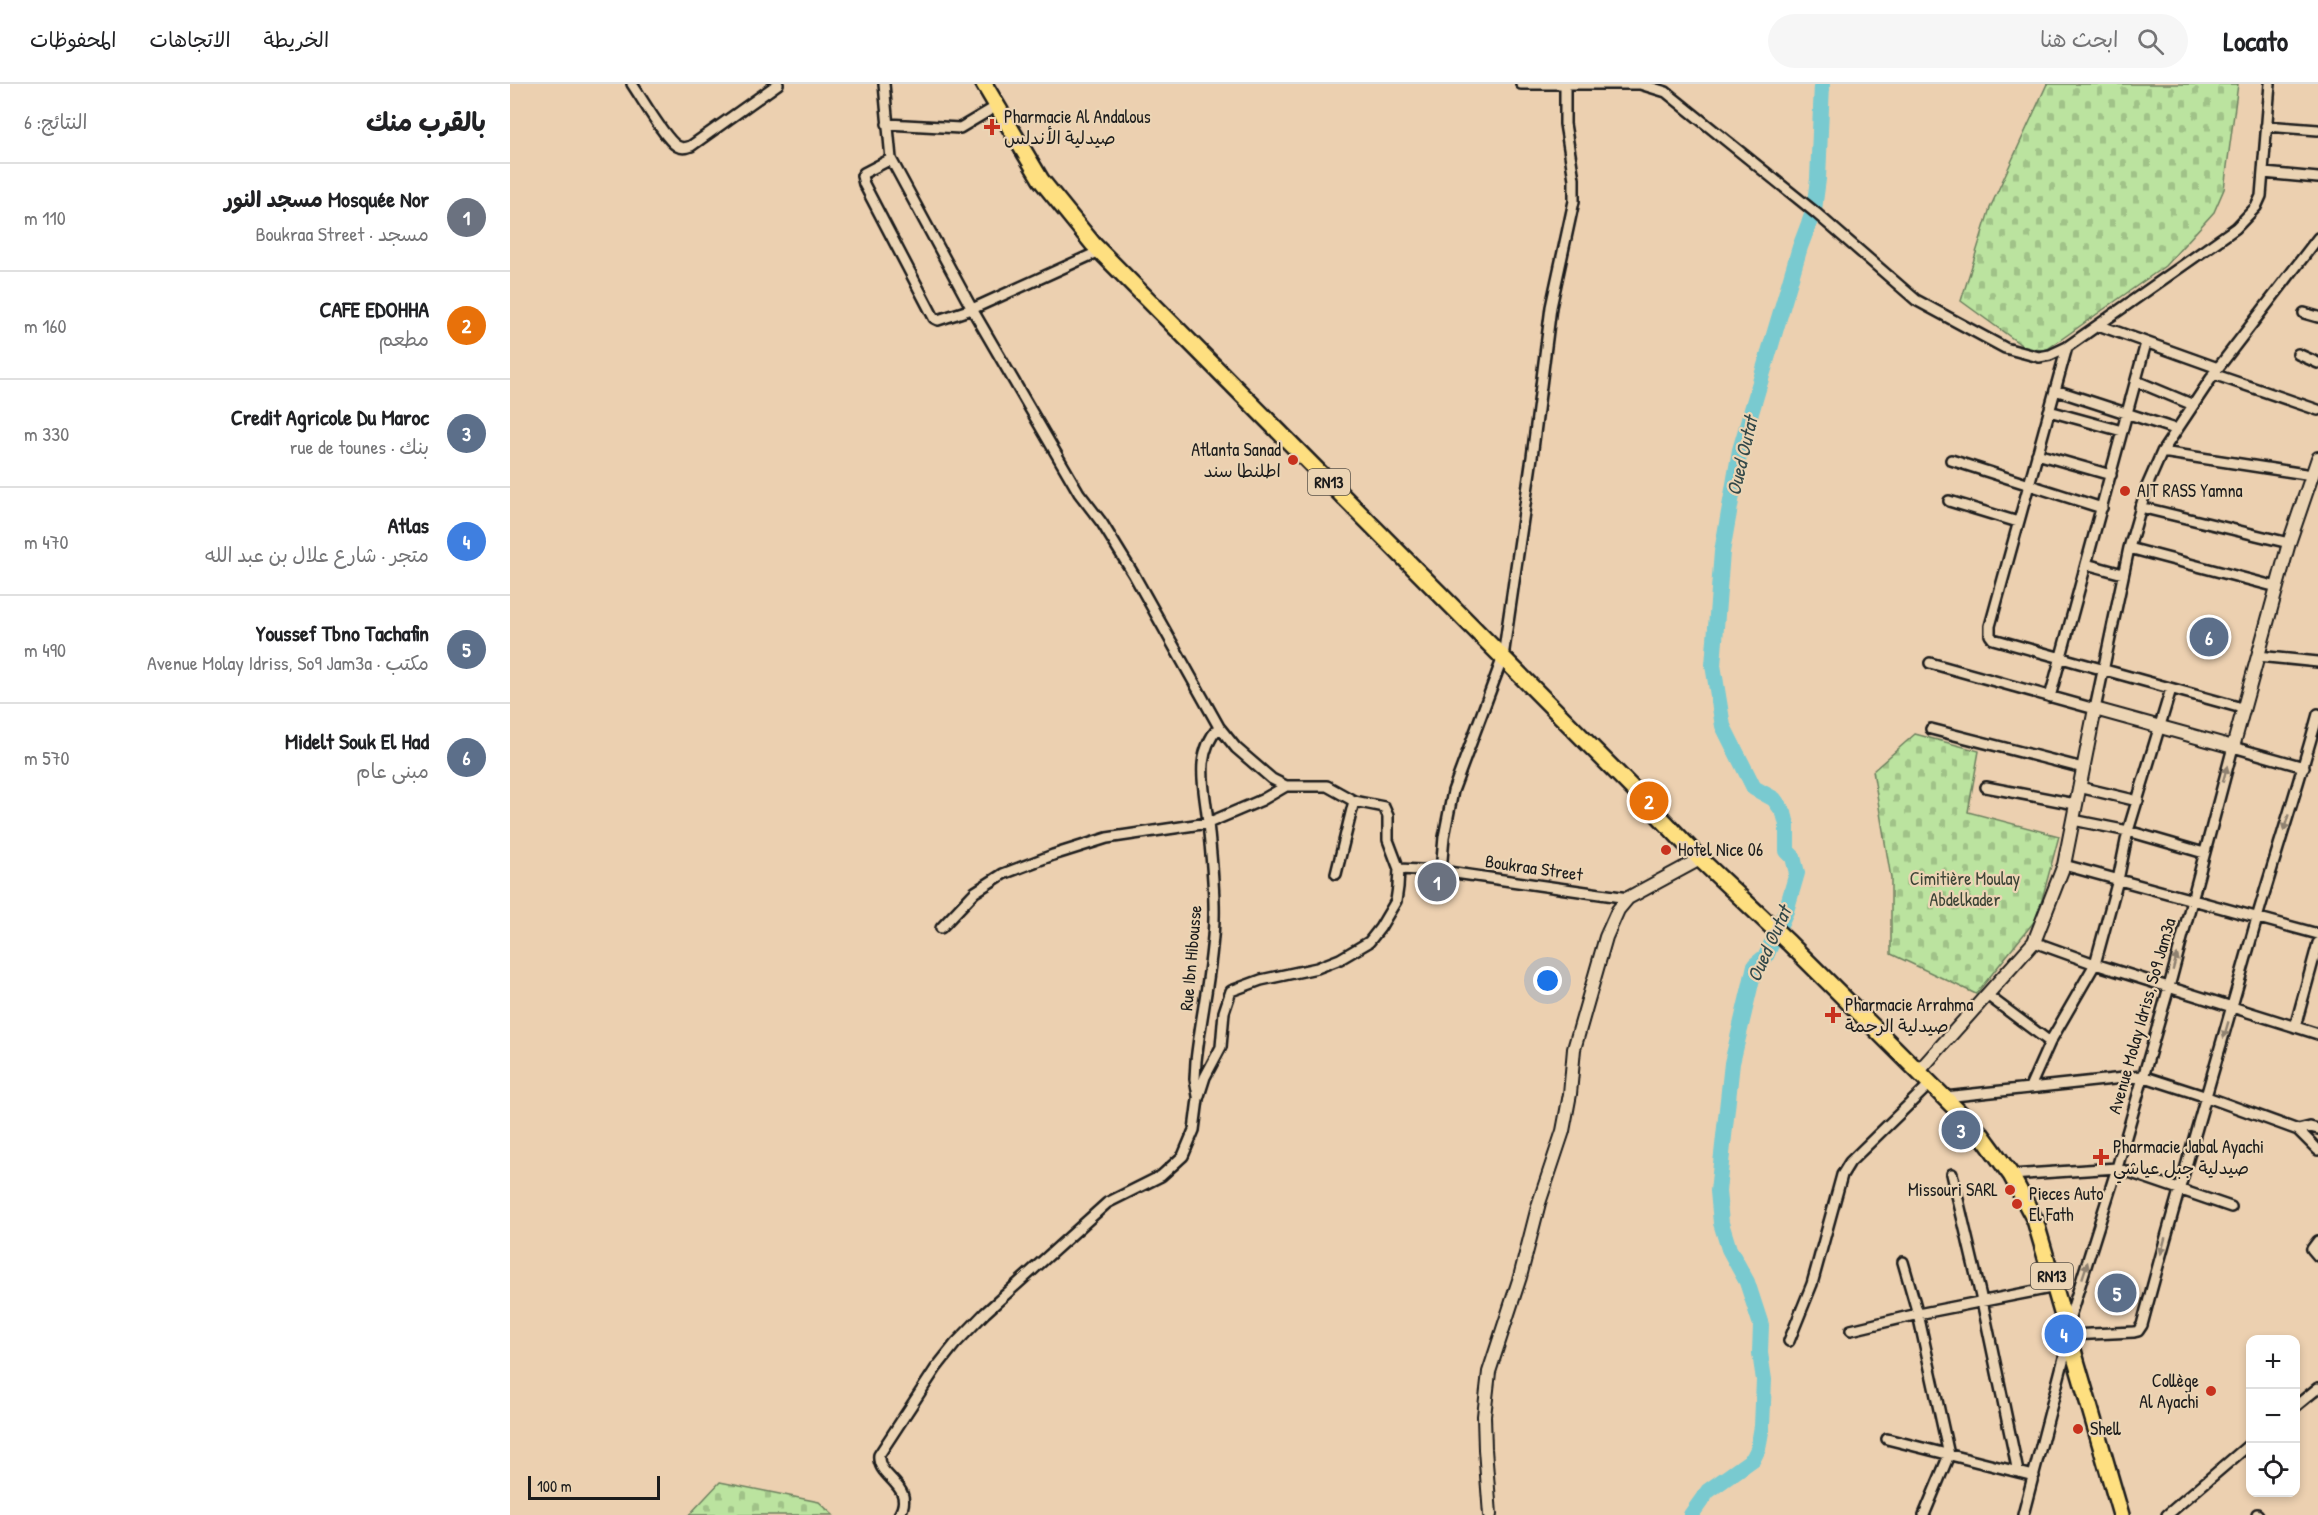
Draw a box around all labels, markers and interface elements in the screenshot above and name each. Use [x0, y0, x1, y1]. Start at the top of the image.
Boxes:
search box [1768, 14, 2188, 68]
text: Locato [2224, 22, 2288, 60]
text: ابحث هنا [2040, 24, 2119, 54]
text: المحفوظات [30, 25, 116, 54]
text: الاتجاهات [149, 25, 231, 54]
text: الخريطة [264, 25, 329, 54]
icon: search [2134, 25, 2167, 58]
text: بالقرب منك [366, 104, 486, 139]
place label: Pharmacie Al Andalous صيدلية الأندلس [1004, 104, 1151, 150]
text: النتائج: 6 [24, 108, 87, 135]
marker: Pharmacie Al Andalous صيدلية الأندلس [985, 120, 999, 134]
text: Mosquée Nor مسجد النور [225, 184, 429, 214]
text: 110 m [24, 204, 66, 231]
text: 1 [463, 204, 470, 231]
text: مسجد · Boukraa Street [255, 220, 429, 247]
text: CAFE EDOHHA [319, 294, 429, 324]
text: 160 m [24, 312, 66, 339]
text: 2 [462, 312, 471, 339]
text: مطعم [378, 325, 429, 352]
text: Credit Agricole Du Maroc [231, 402, 429, 432]
water label: Oued Outat [1719, 411, 1764, 498]
text: 330 m [24, 420, 69, 447]
text: 3 [462, 420, 471, 447]
text: بنك · rue de tounes [290, 433, 429, 460]
place label: Atlanta Sanad اطلنطا سند [1191, 437, 1281, 483]
marker: Atlanta Sanad اطلنطا سند [1286, 453, 1300, 467]
road number: RN13 [1308, 469, 1350, 495]
place label: AIT RASS Yamna [2137, 478, 2243, 503]
marker: AIT RASS Yamna [2118, 484, 2132, 498]
text: Atlas [388, 510, 429, 540]
text: 470 m [24, 528, 69, 555]
text: 4 [463, 528, 470, 555]
text: متجر · شارع علال بن عبد الله [205, 541, 429, 568]
pin: 6 [2190, 614, 2228, 660]
text: Youssef Tbno Tachafin [256, 618, 429, 648]
text: 490 m [24, 636, 66, 663]
text: 5 [462, 636, 471, 663]
text: مكتب · Avenue Molay Idriss, So9 Jam3a [147, 649, 429, 676]
text: Midelt Souk El Had [285, 726, 429, 756]
text: 570 m [24, 744, 70, 771]
text: 6 [463, 744, 471, 771]
text: مبنى عام [356, 757, 429, 784]
one-way arrow [2221, 765, 2231, 783]
pin: 2 [1630, 778, 1668, 824]
one-way arrow [2281, 814, 2291, 832]
place label: Hotel Nice 06 [1678, 837, 1763, 862]
marker: Hotel Nice 06 [1659, 843, 1673, 857]
street label: Boukraa Street [1484, 848, 1585, 887]
pin: 1 [1418, 860, 1456, 904]
park label: Cimitière Moulay Abdelkader [1910, 866, 2021, 912]
water label: Oued Outat [1740, 899, 1798, 986]
street label: Rue Ibn Hibousse [1173, 904, 1208, 1012]
street label: Avenue Molay Idriss, So9 Jam3a [2102, 915, 2181, 1117]
one-way arrow [2171, 953, 2181, 971]
your location [1533, 966, 1562, 995]
place label: Pharmacie Arrahma صيدلية الرحمة [1845, 992, 1973, 1038]
marker: Pharmacie Arrahma صيدلية الرحمة [1826, 1008, 1840, 1022]
one-way arrow [2221, 1021, 2231, 1039]
pin: 3 [1942, 1108, 1980, 1152]
place label: Pharmacie Jabal Ayachi صيدلية جبل عياشي [2113, 1134, 2264, 1184]
marker: Pharmacie Jabal Ayachi صيدلية جبل عياشي [2094, 1150, 2108, 1164]
place label: Missouri SARL [1908, 1177, 1998, 1202]
place label: Pieces Auto El Fath [2029, 1181, 2104, 1227]
marker: Missouri SARL [2003, 1183, 2017, 1197]
marker: Pieces Auto El Fath [2010, 1197, 2024, 1211]
one-way arrow [2158, 1237, 2168, 1255]
one-way arrow [2080, 1261, 2090, 1279]
road number: RN13 [2031, 1263, 2073, 1289]
pin: 5 [2098, 1270, 2136, 1316]
pin: 4 [2044, 1312, 2084, 1356]
map controls [2246, 1335, 2300, 1497]
button: + [2246, 1335, 2300, 1389]
place label: Collège Al Ayachi [2139, 1368, 2199, 1414]
marker: Collège Al Ayachi [2204, 1384, 2218, 1398]
button: − [2246, 1389, 2300, 1443]
place label: Shell [2090, 1416, 2121, 1441]
marker: Shell [2071, 1422, 2085, 1436]
button: locate [2246, 1443, 2300, 1497]
scale bar [528, 1473, 660, 1500]
text: 100 m [537, 1475, 572, 1497]

